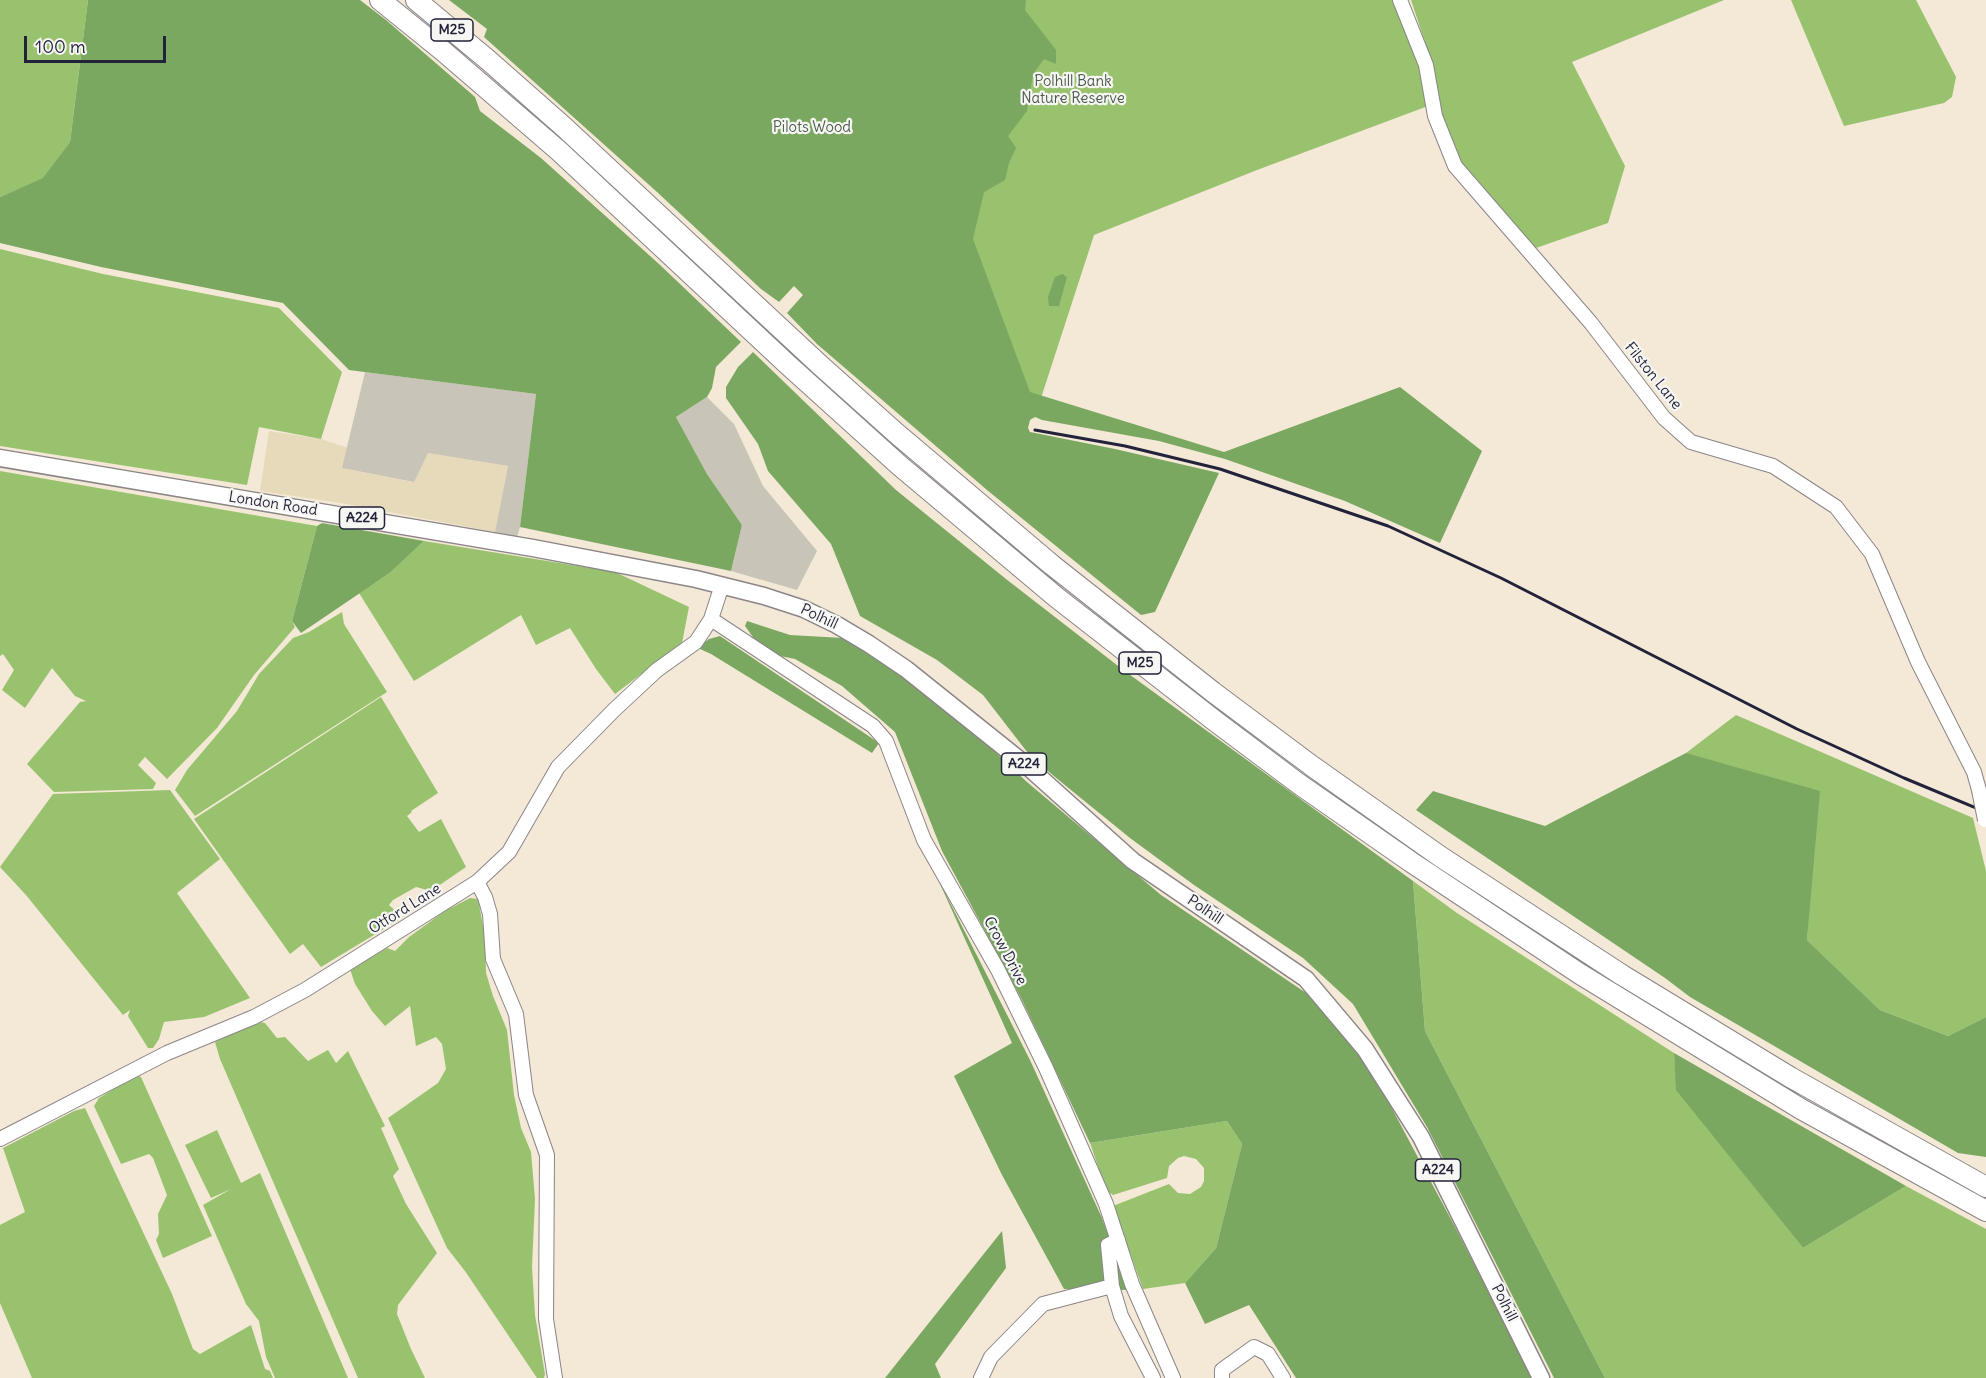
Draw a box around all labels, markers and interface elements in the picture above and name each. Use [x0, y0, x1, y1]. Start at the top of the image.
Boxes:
road number: M25 [431, 19, 473, 41]
scale bar [27, 24, 170, 62]
text: 100 m [35, 35, 86, 58]
park label: Polhill Bank Nature Reserve [1021, 73, 1125, 108]
park label: Pilots Wood [773, 119, 851, 137]
street label: Filston Lane [1620, 339, 1686, 413]
street label: London Road [227, 488, 319, 520]
road number: A224 [340, 507, 385, 529]
street label: Polhill [797, 601, 841, 633]
road number: M25 [1119, 652, 1161, 674]
road number: A224 [1002, 753, 1046, 775]
street label: Otford Lane [366, 880, 444, 938]
street label: Polhill [1184, 892, 1226, 928]
street label: Crow Drive [979, 914, 1031, 988]
road number: A224 [1416, 1159, 1460, 1181]
street label: Polhill [1487, 1281, 1521, 1325]

